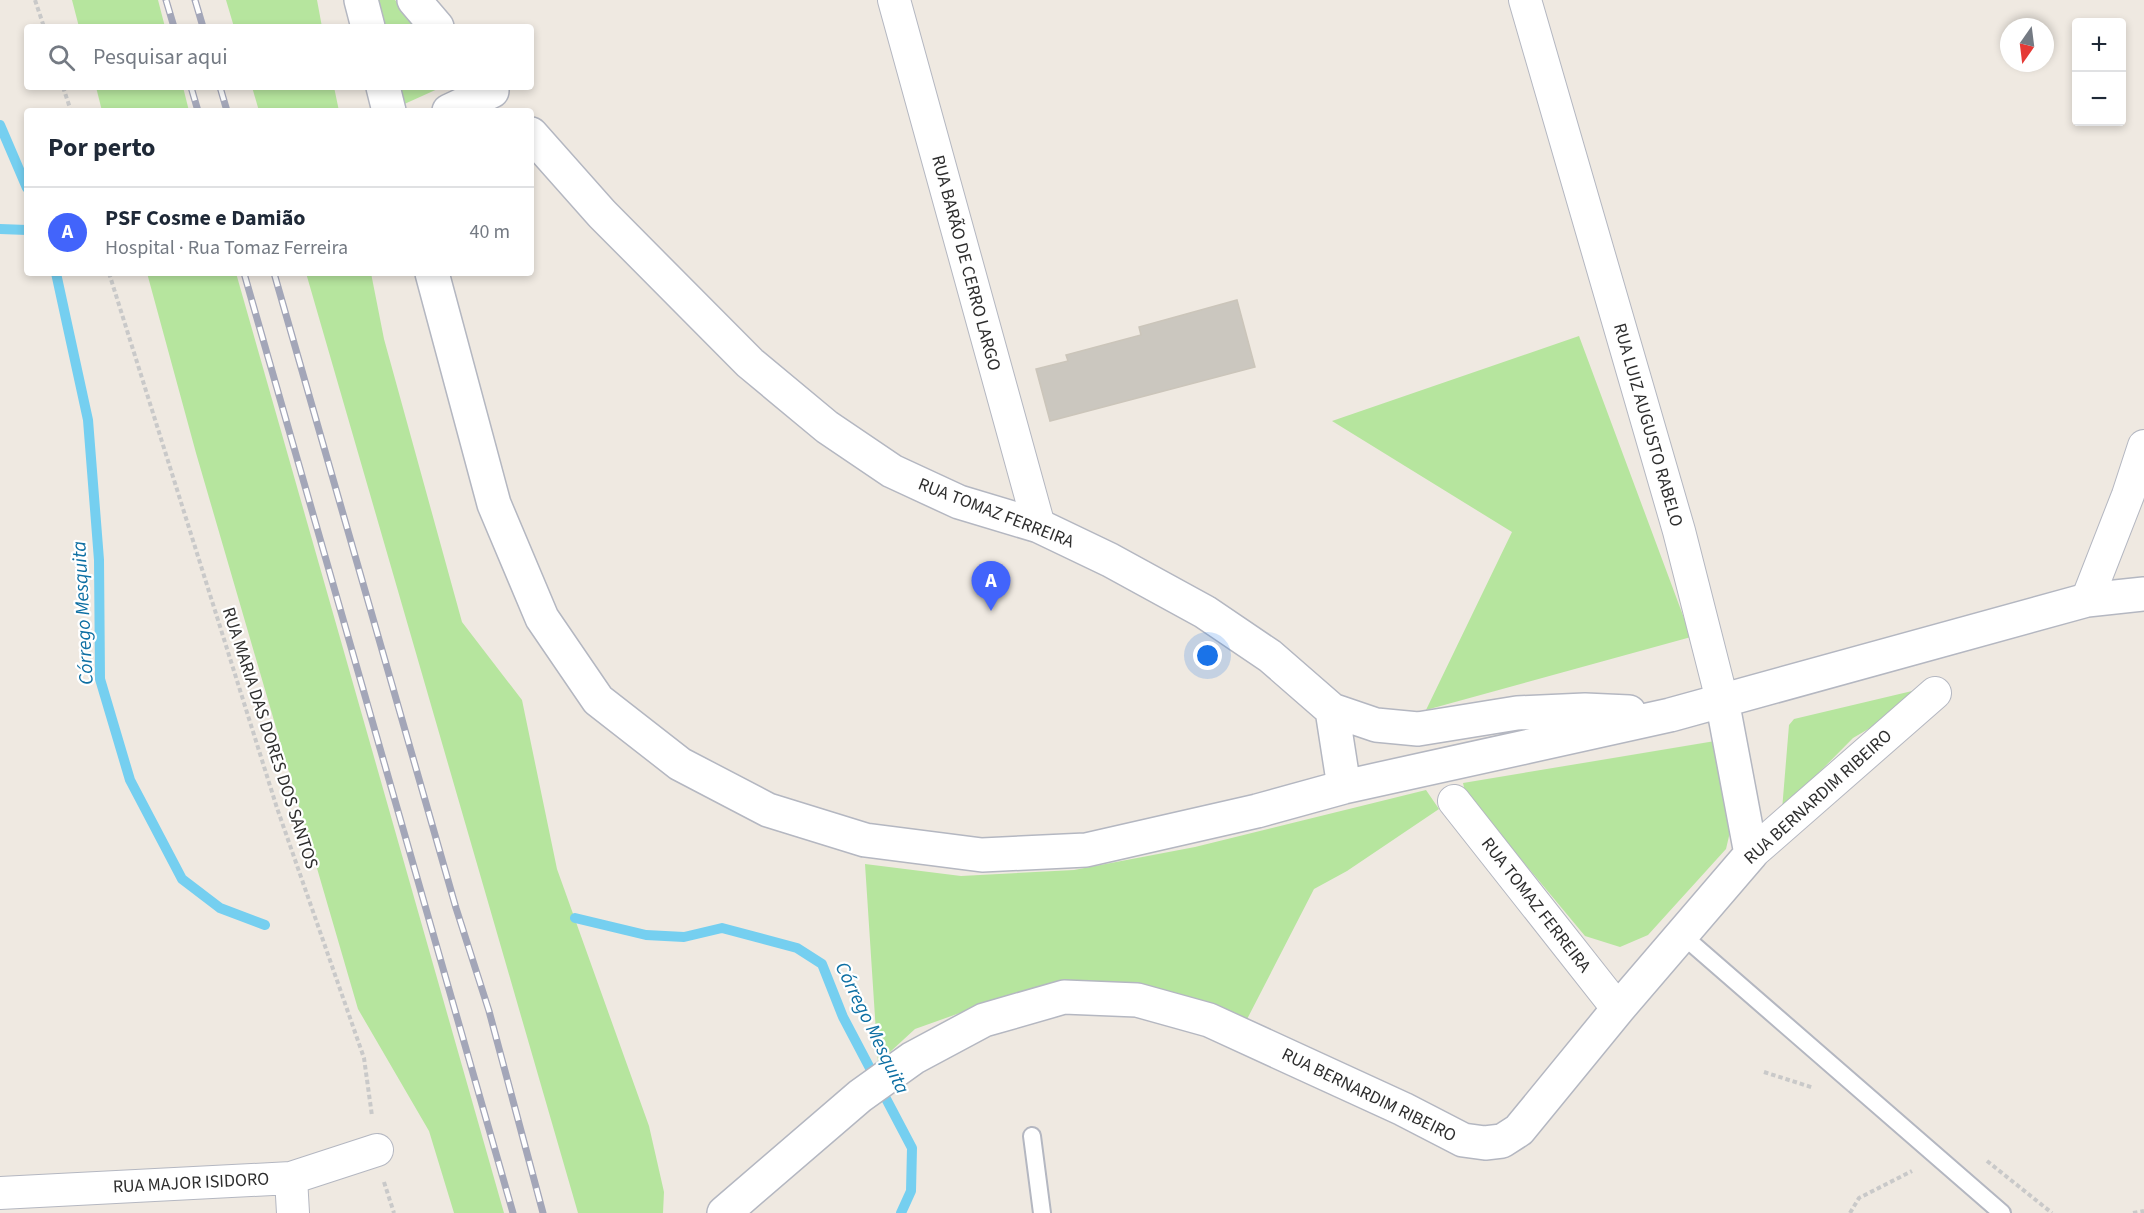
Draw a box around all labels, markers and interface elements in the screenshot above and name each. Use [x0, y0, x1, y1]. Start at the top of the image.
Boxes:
north arrow [2000, 18, 2054, 72]
map controls [2072, 18, 2126, 126]
button: + [2072, 18, 2126, 72]
search box [24, 24, 534, 90]
icon: search [45, 41, 78, 74]
text: Pesquisar aqui [93, 41, 228, 73]
button: − [2072, 72, 2126, 126]
text: Por perto [48, 129, 156, 166]
street label: RUA BARÃO DE CERRO LARGO [925, 152, 1007, 374]
text: PSF Cosme e Damião [105, 202, 305, 234]
text: A [62, 218, 73, 246]
text: 40 m [470, 218, 510, 246]
text: Hospital · Rua Tomaz Ferreira [105, 234, 348, 262]
street label: RUA LUIZ AUGUSTO RABELO [1607, 320, 1689, 530]
street label: RUA TOMAZ FERREIRA [914, 472, 1078, 554]
water label: Córrego Mesquita [65, 540, 101, 686]
pin: A [972, 562, 1010, 611]
street label: RUA MARIA DAS DORES DOS SANTOS [216, 604, 324, 872]
your location [1193, 641, 1222, 670]
street label: RUA BERNARDIM RIBEIRO [1739, 724, 1898, 870]
street label: RUA TOMAZ FERREIRA [1475, 832, 1597, 978]
water label: Córrego Mesquita [828, 957, 916, 1099]
street label: RUA BERNARDIM RIBEIRO [1278, 1042, 1461, 1148]
street label: RUA MAJOR ISIDORO [112, 1166, 270, 1200]

